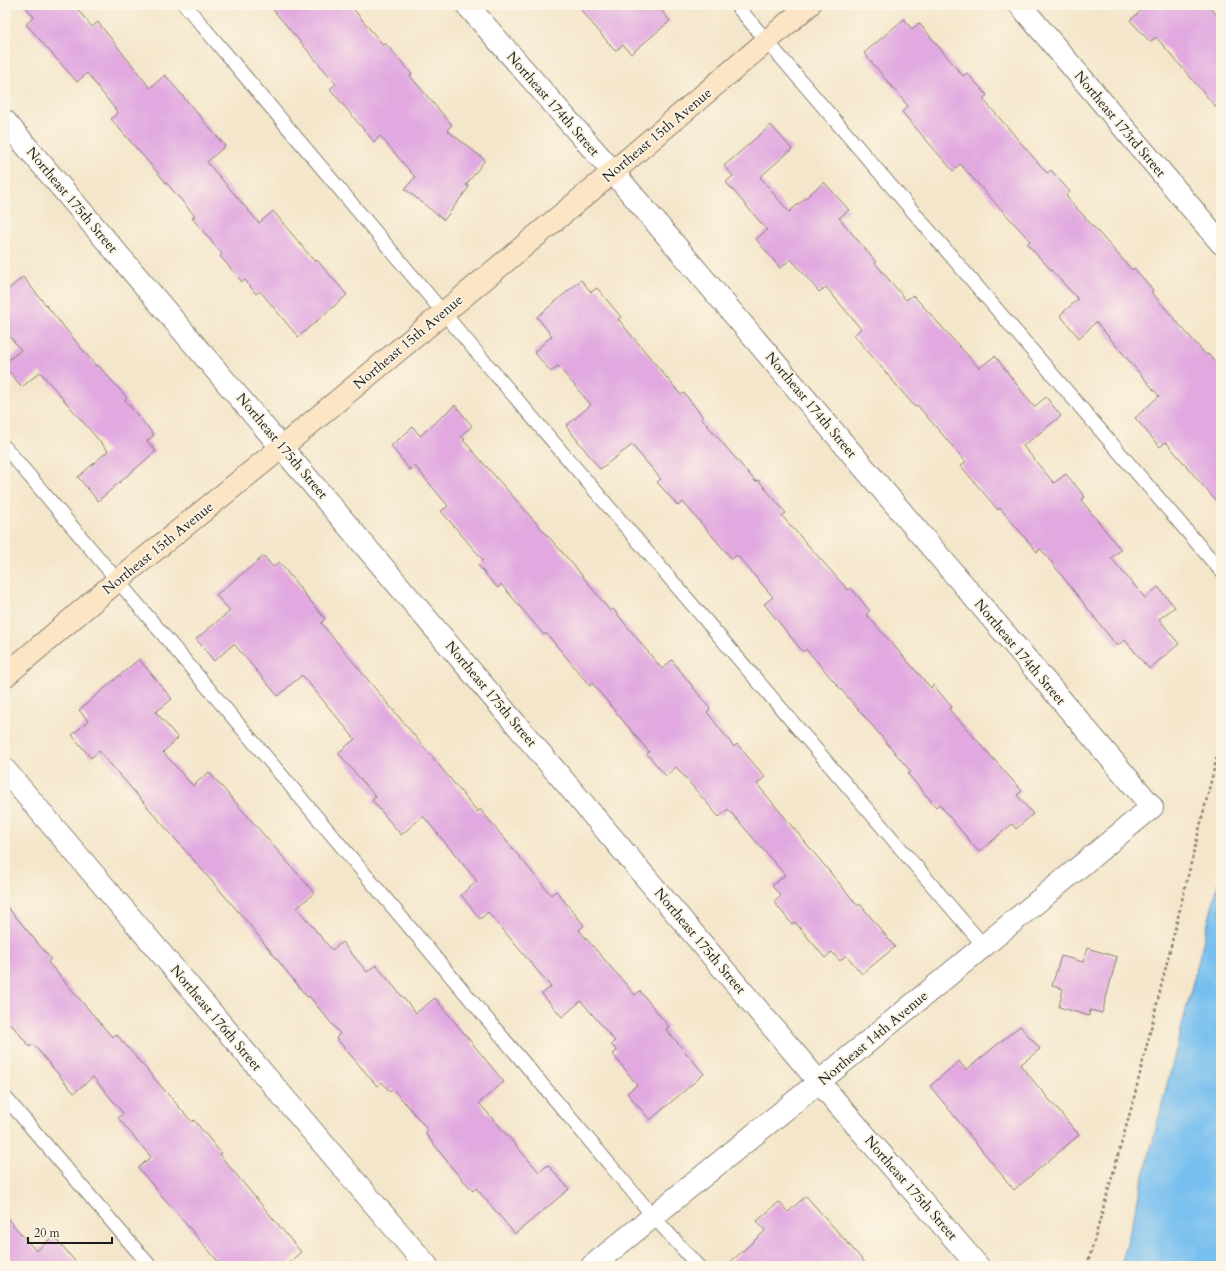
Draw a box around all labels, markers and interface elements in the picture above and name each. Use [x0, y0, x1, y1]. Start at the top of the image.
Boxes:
street label: Northeast 174th Street [502, 48, 604, 161]
street label: Northeast 173rd Street [1070, 67, 1171, 182]
street label: Northeast 15th Avenue [598, 83, 716, 187]
street label: Northeast 175th Street [22, 143, 122, 258]
street label: Northeast 15th Avenue [349, 290, 467, 394]
street label: Northeast 174th Street [761, 348, 861, 463]
street label: Northeast 175th Street [232, 389, 332, 504]
street label: Northeast 15th Avenue [99, 497, 217, 599]
street label: Northeast 174th Street [970, 595, 1070, 710]
street label: Northeast 175th Street [441, 637, 541, 752]
street label: Northeast 175th Street [650, 884, 750, 999]
street label: Northeast 176th Street [166, 961, 266, 1076]
street label: Northeast 14th Avenue [814, 986, 932, 1090]
street label: Northeast 175th Street [860, 1132, 962, 1245]
scale bar [28, 1219, 112, 1245]
text: 20 m [34, 1225, 61, 1241]

